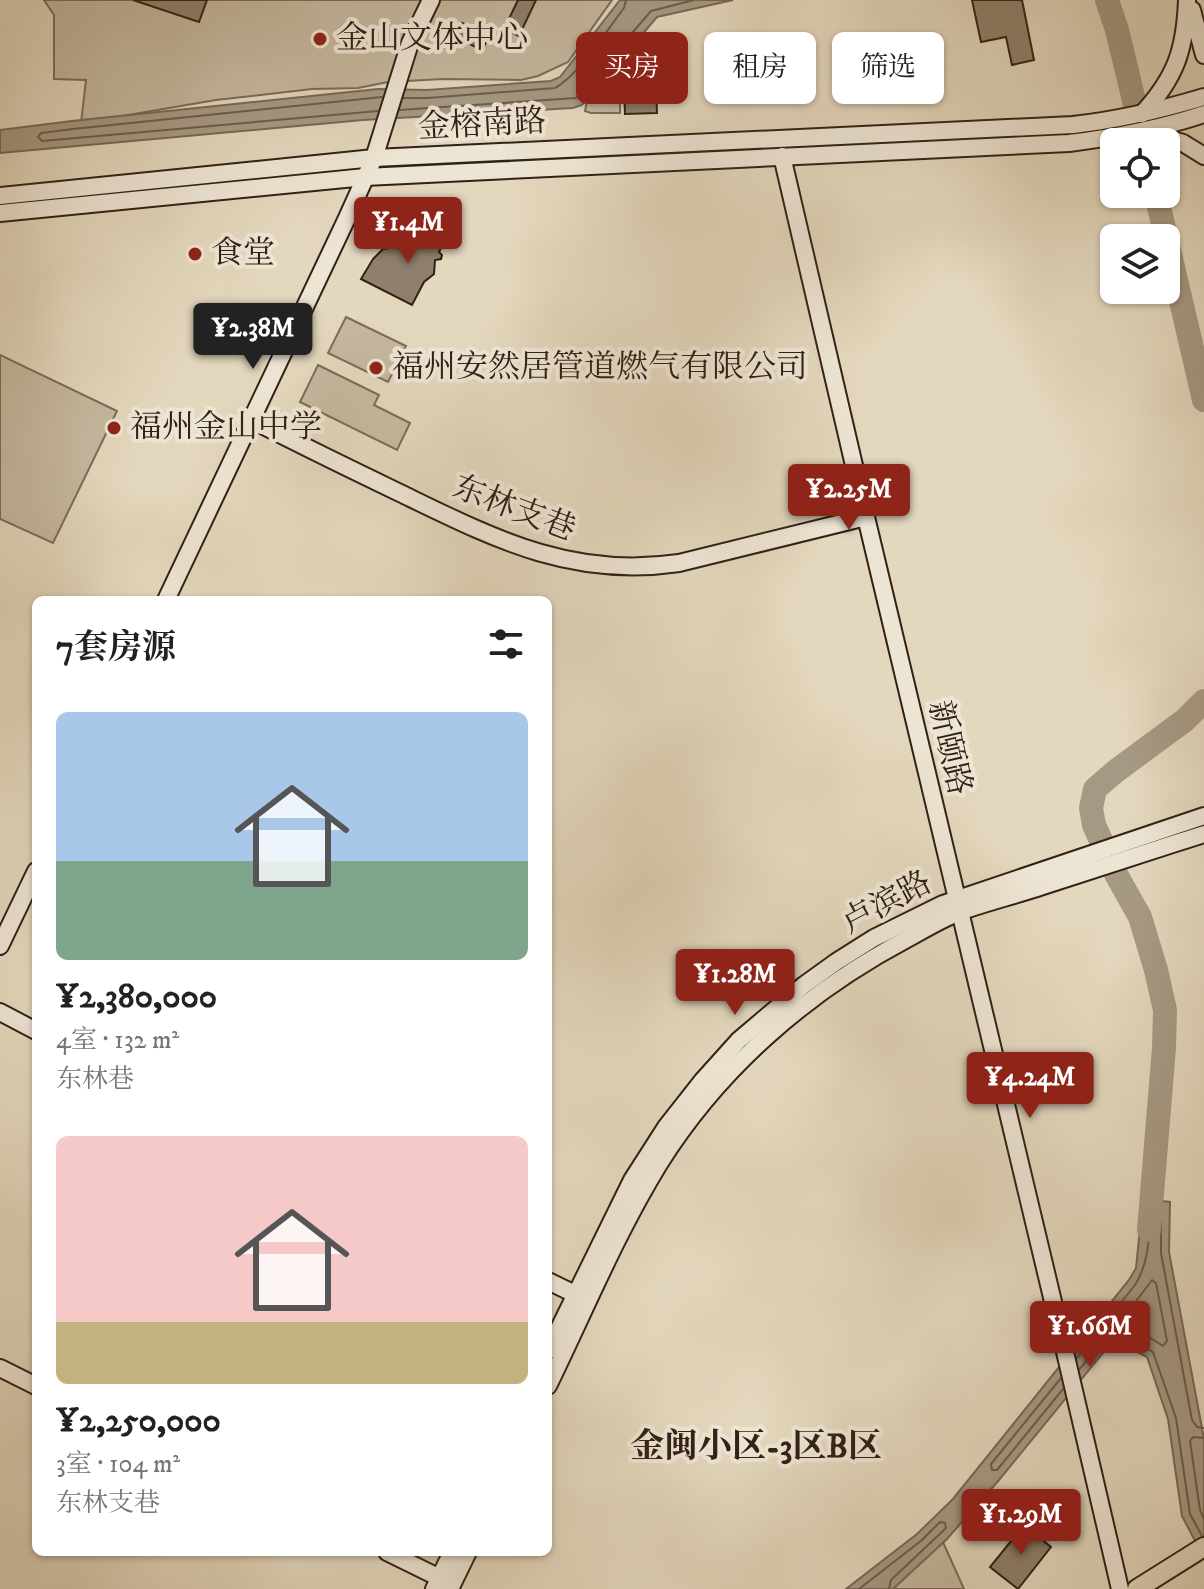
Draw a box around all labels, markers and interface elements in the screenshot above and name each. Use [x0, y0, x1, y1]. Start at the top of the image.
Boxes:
place label: 金山文体中心 [336, 19, 528, 59]
marker: 金山文体中心 [311, 30, 329, 48]
chip: 买房 [576, 32, 688, 104]
chip: 租房 [704, 32, 816, 104]
chip: 筛选 [832, 32, 944, 104]
street label: 金榕南路 [417, 102, 547, 148]
map controls [1100, 128, 1180, 304]
button: locate [1100, 128, 1180, 208]
pin: ¥1.4M [352, 197, 464, 265]
text: ¥1.4M [372, 206, 444, 239]
button: layers [1100, 224, 1180, 304]
place label: 食堂 [211, 234, 275, 274]
marker: 食堂 [186, 245, 204, 263]
pin: ¥2.38M [188, 303, 318, 371]
text: ¥2.38M [211, 312, 295, 345]
place label: 福州安然居管道燃气有限公司 [392, 348, 808, 388]
marker: 福州安然居管道燃气有限公司 [367, 359, 385, 377]
place label: 福州金山中学 [130, 408, 322, 448]
marker: 福州金山中学 [105, 419, 123, 437]
pin: ¥2.25M [784, 464, 914, 532]
street label: 东林支巷 [447, 467, 581, 551]
text: ¥2.25M [806, 473, 892, 506]
icon: filters [484, 622, 528, 666]
text: 7套房源 [56, 627, 176, 669]
street label: 新颐路 [919, 697, 979, 799]
icon: home [220, 764, 364, 908]
street label: 卢滨路 [835, 863, 939, 943]
pin: ¥1.28M [670, 949, 800, 1017]
text: ¥1.28M [694, 958, 776, 991]
text: ¥2,380,000 [56, 976, 217, 1018]
text: 4室 · 132 m² [56, 1024, 179, 1057]
pin: ¥4.24M [965, 1052, 1095, 1120]
text: ¥4.24M [985, 1061, 1075, 1094]
text: 东林巷 [56, 1063, 134, 1096]
icon: home [220, 1188, 364, 1332]
pin: ¥1.66M [1025, 1301, 1155, 1369]
text: ¥1.66M [1048, 1310, 1132, 1343]
text: ¥2,250,000 [56, 1400, 221, 1442]
district label: 金闽小区-3区B区 [630, 1426, 882, 1468]
text: 3室 · 104 m² [56, 1448, 180, 1481]
text: 东林支巷 [56, 1487, 160, 1520]
pin: ¥1.29M [956, 1489, 1086, 1557]
text: ¥1.29M [980, 1498, 1062, 1531]

